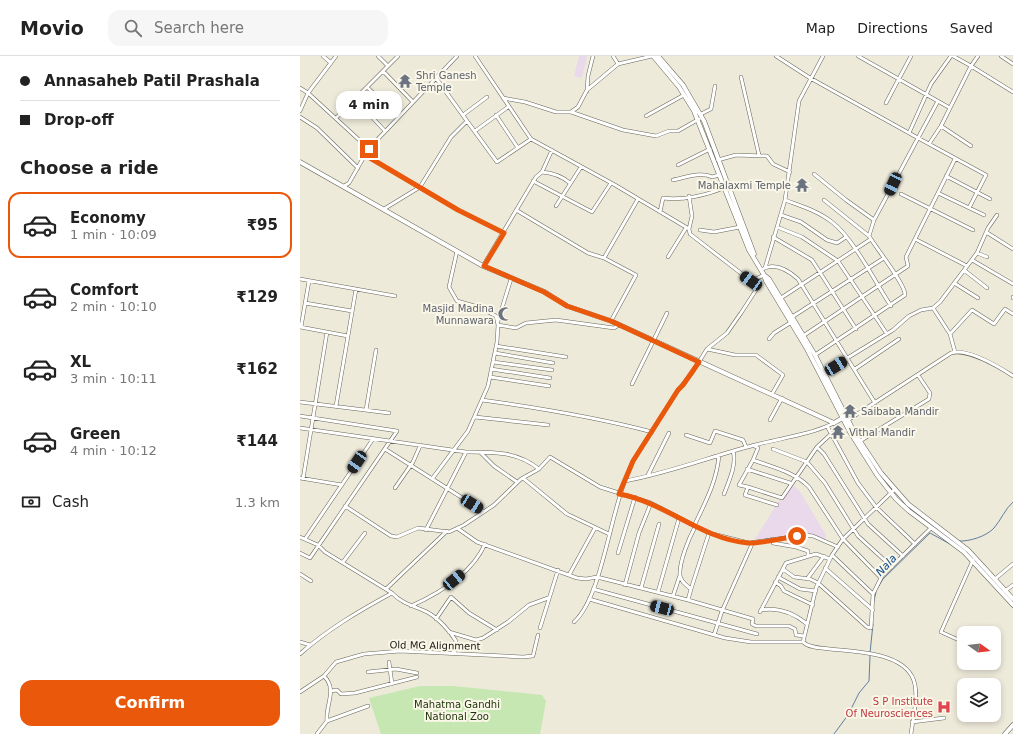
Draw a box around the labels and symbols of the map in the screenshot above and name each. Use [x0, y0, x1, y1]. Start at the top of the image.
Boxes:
place label: Shri Ganesh Temple [415, 70, 477, 93]
temple icon: Shri Ganesh Temple [397, 73, 413, 89]
callout: 4 min [336, 91, 402, 119]
route end [360, 140, 378, 158]
car [882, 171, 904, 197]
temple icon: Mahalaxmi Temple [794, 177, 810, 193]
place label: Mahalaxmi Temple [698, 180, 791, 191]
car [738, 269, 764, 293]
place label: Masjid Madina Munnawara [423, 303, 494, 326]
mosque icon: Masjid Madina Munnawara [497, 306, 513, 322]
car [823, 355, 849, 377]
temple icon: Saibaba Mandir [842, 403, 858, 419]
place label: Saibaba Mandir [861, 406, 940, 417]
temple icon: Vithal Mandir [830, 424, 846, 440]
place label: Vithal Mandir [849, 427, 916, 438]
car [345, 449, 369, 475]
car [459, 493, 485, 515]
route start [788, 527, 806, 545]
water label: Nala [873, 552, 900, 579]
car [441, 568, 467, 592]
car [649, 599, 675, 617]
north arrow [957, 626, 1001, 670]
street label: Old MG Alignment [389, 639, 481, 652]
place label: S P Institute Of Neurosciences [846, 696, 933, 719]
park label: Mahatma Gandhi National Zoo [414, 699, 500, 722]
hospital icon: S P Institute Of Neurosciences [936, 699, 952, 715]

